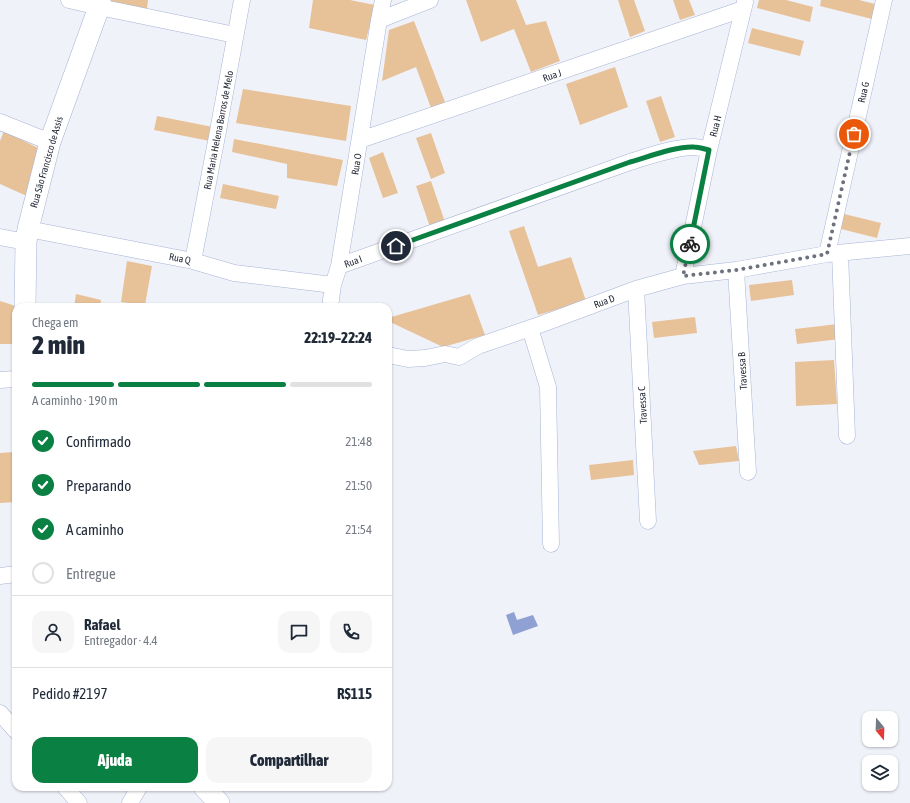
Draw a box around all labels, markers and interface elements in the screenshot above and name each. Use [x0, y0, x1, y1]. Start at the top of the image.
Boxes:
street label: Rua J [541, 67, 563, 84]
street label: Rua Maria Helena Barros de Melo [202, 69, 235, 190]
street label: Rua G [856, 81, 871, 104]
street label: Rua H [708, 114, 723, 138]
street label: Rua São Francisco de Assis [28, 115, 65, 209]
pin [837, 117, 871, 151]
icon: bag [843, 123, 865, 145]
street label: Rua O [349, 152, 364, 176]
courier [670, 224, 710, 264]
pin [379, 229, 413, 263]
icon: bike [679, 233, 701, 255]
icon: home [385, 235, 407, 257]
street label: Rua Q [168, 251, 192, 266]
street label: Rua I [343, 253, 364, 270]
street label: Rua D [592, 292, 617, 310]
text: Chega em [32, 315, 78, 330]
text: 22:19–22:24 [304, 329, 372, 346]
text: 2 min [32, 330, 85, 360]
street label: Travessa B [736, 352, 749, 390]
street label: Travessa C [636, 386, 649, 424]
text: A caminho · 190 m [32, 393, 118, 408]
icon: check [32, 430, 54, 452]
text: Confirmado [66, 433, 131, 450]
text: 21:48 [345, 434, 372, 449]
icon: check [32, 474, 54, 496]
text: Preparando [66, 477, 131, 494]
text: 21:50 [345, 478, 372, 493]
icon: check [32, 518, 54, 540]
text: A caminho [66, 521, 124, 538]
text: 21:54 [345, 522, 372, 537]
text: Entregue [66, 565, 116, 582]
button: person [32, 611, 74, 653]
button: chat [278, 611, 320, 653]
button: phone [330, 611, 372, 653]
text: Rafael [84, 616, 120, 633]
text: Entregador · 4.4 [84, 633, 158, 648]
text: Pedido #2197 [32, 685, 108, 702]
text: R$115 [337, 685, 372, 702]
north arrow [862, 711, 898, 747]
map controls [862, 711, 898, 791]
button: Ajuda [32, 737, 198, 783]
button: Compartilhar [206, 737, 372, 783]
button: layers [862, 755, 898, 791]

